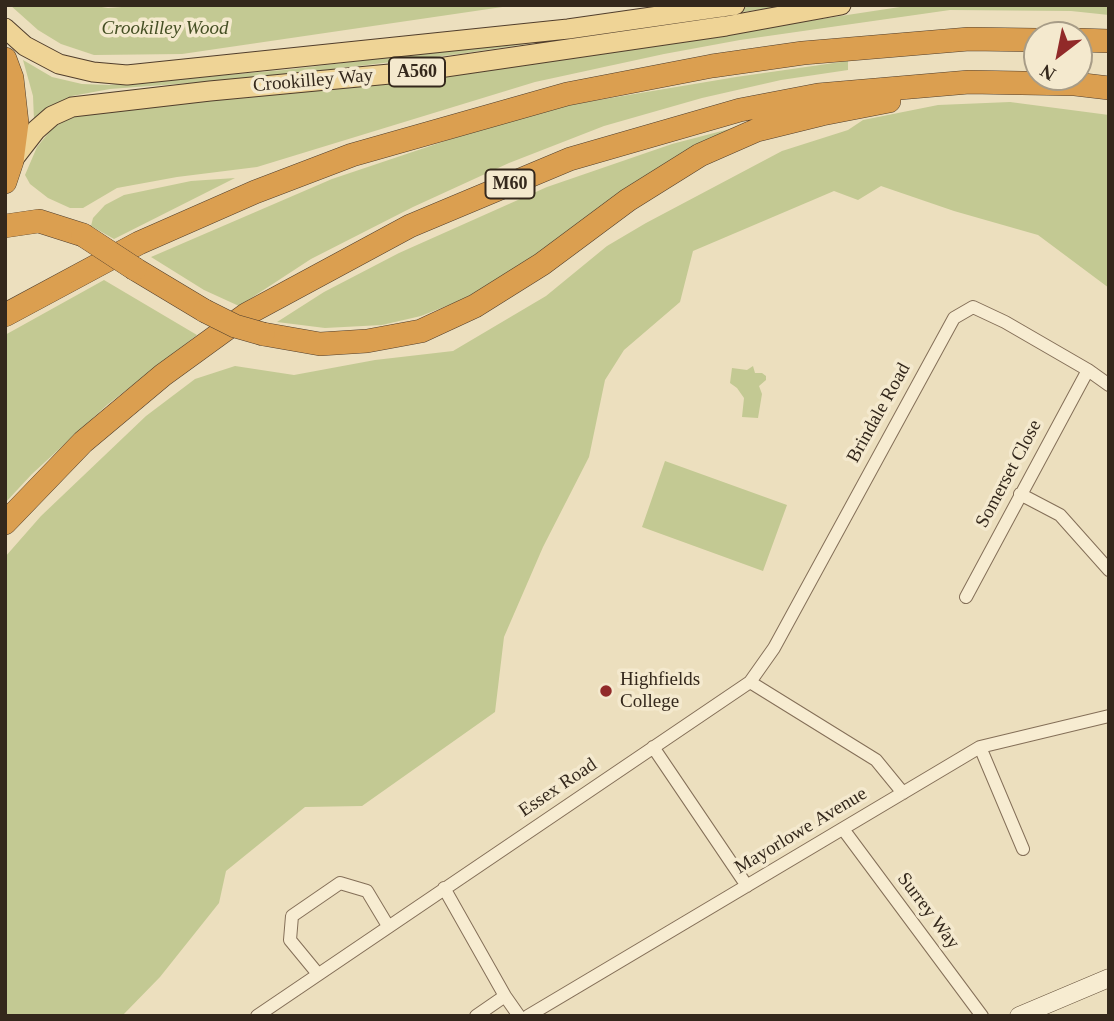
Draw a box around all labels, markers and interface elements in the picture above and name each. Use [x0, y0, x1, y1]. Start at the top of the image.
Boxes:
park label: Crookilley Wood [102, 18, 228, 40]
north arrow [1023, 21, 1093, 91]
road number: A560 [389, 58, 445, 86]
text: N [1036, 60, 1059, 85]
street label: Crookilley Way [252, 64, 374, 98]
road number: M60 [486, 169, 534, 198]
street label: Brindale Road [842, 359, 916, 467]
street label: Somerset Close [971, 416, 1047, 532]
place label: Highfields College [620, 669, 700, 713]
marker: Highfields College [598, 683, 614, 699]
street label: Essex Road [515, 754, 601, 822]
street label: Mayorlowe Avenue [731, 783, 871, 879]
street label: Surrey Way [892, 868, 964, 954]

